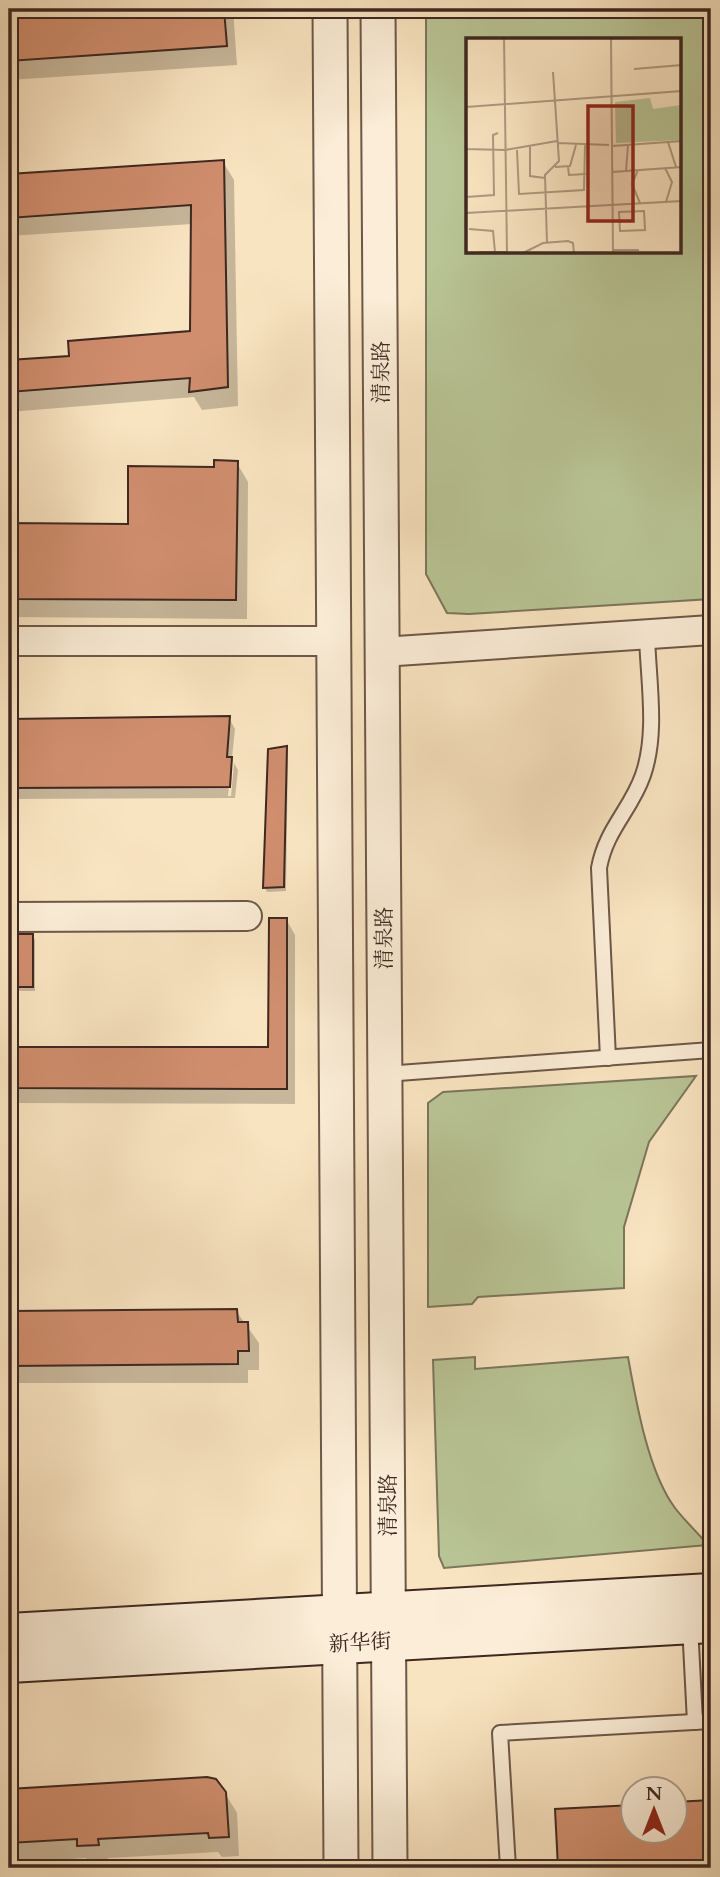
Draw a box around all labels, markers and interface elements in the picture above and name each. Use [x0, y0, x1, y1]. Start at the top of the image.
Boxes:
inset map [466, 38, 682, 254]
street label: 清泉路 [367, 341, 396, 404]
street label: 清泉路 [370, 907, 399, 970]
street label: 清泉路 [374, 1474, 403, 1537]
street label: 新华街 [328, 1627, 392, 1659]
north arrow [618, 1776, 688, 1846]
text: N [646, 1781, 663, 1807]

